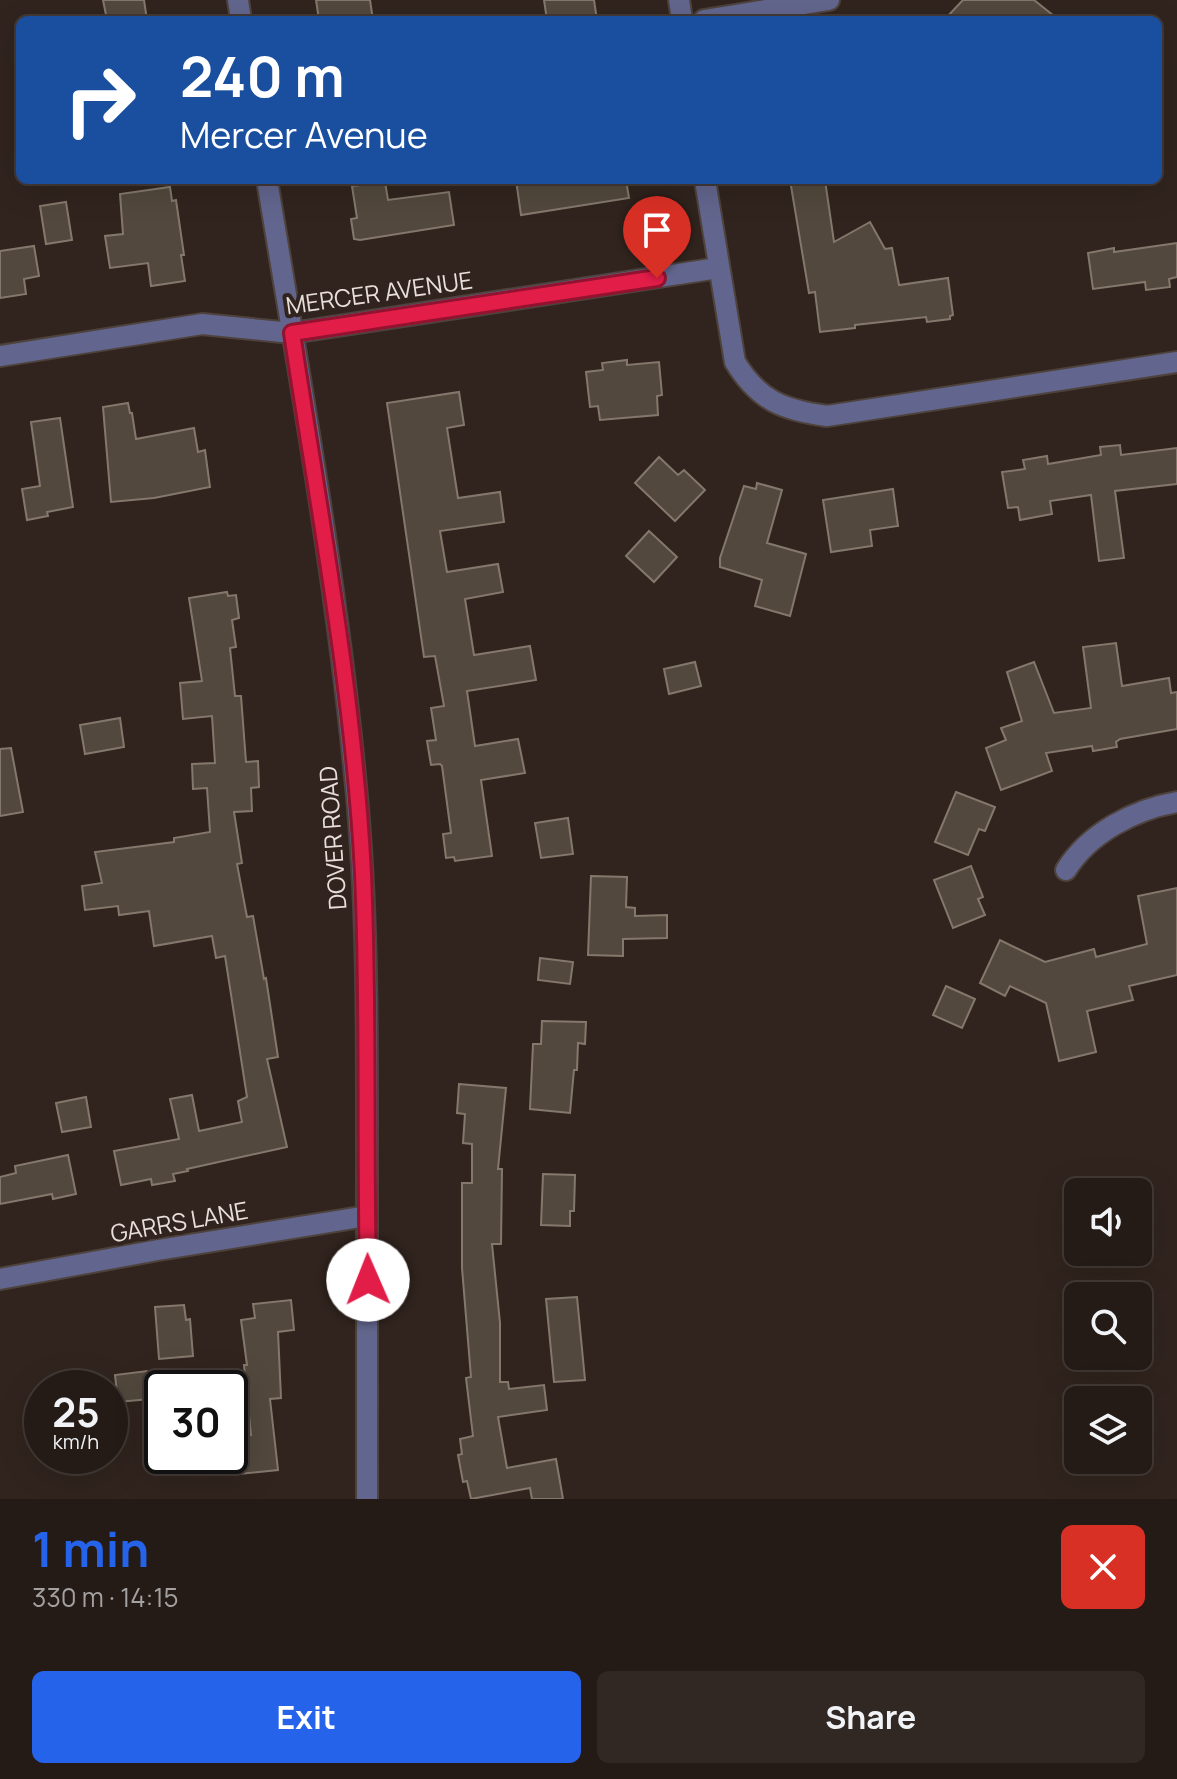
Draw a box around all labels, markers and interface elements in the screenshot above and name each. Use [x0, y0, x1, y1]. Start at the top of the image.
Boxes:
text: 240 m [180, 37, 345, 114]
icon: right [48, 48, 152, 152]
text: Mercer Avenue [180, 110, 428, 159]
pin [623, 196, 691, 278]
icon: arrive [635, 208, 679, 252]
street label: MERCER AVENUE [284, 263, 474, 321]
street label: DOVER ROAD [311, 765, 353, 911]
map controls [1064, 1178, 1152, 1474]
button: sound [1064, 1178, 1152, 1266]
street label: GARRS LANE [108, 1193, 250, 1249]
position arrow [326, 1238, 410, 1322]
button: search [1064, 1282, 1152, 1370]
speed limit sign: 30 [144, 1370, 248, 1474]
text: 25 [52, 1384, 100, 1439]
button: layers [1064, 1386, 1152, 1474]
text: km/h [53, 1428, 99, 1455]
text: 1 min [32, 1516, 149, 1581]
button: close [1061, 1525, 1145, 1609]
text: 330 m · 14:15 [32, 1579, 179, 1615]
button: Exit [32, 1671, 581, 1763]
button: Share [597, 1671, 1145, 1763]

